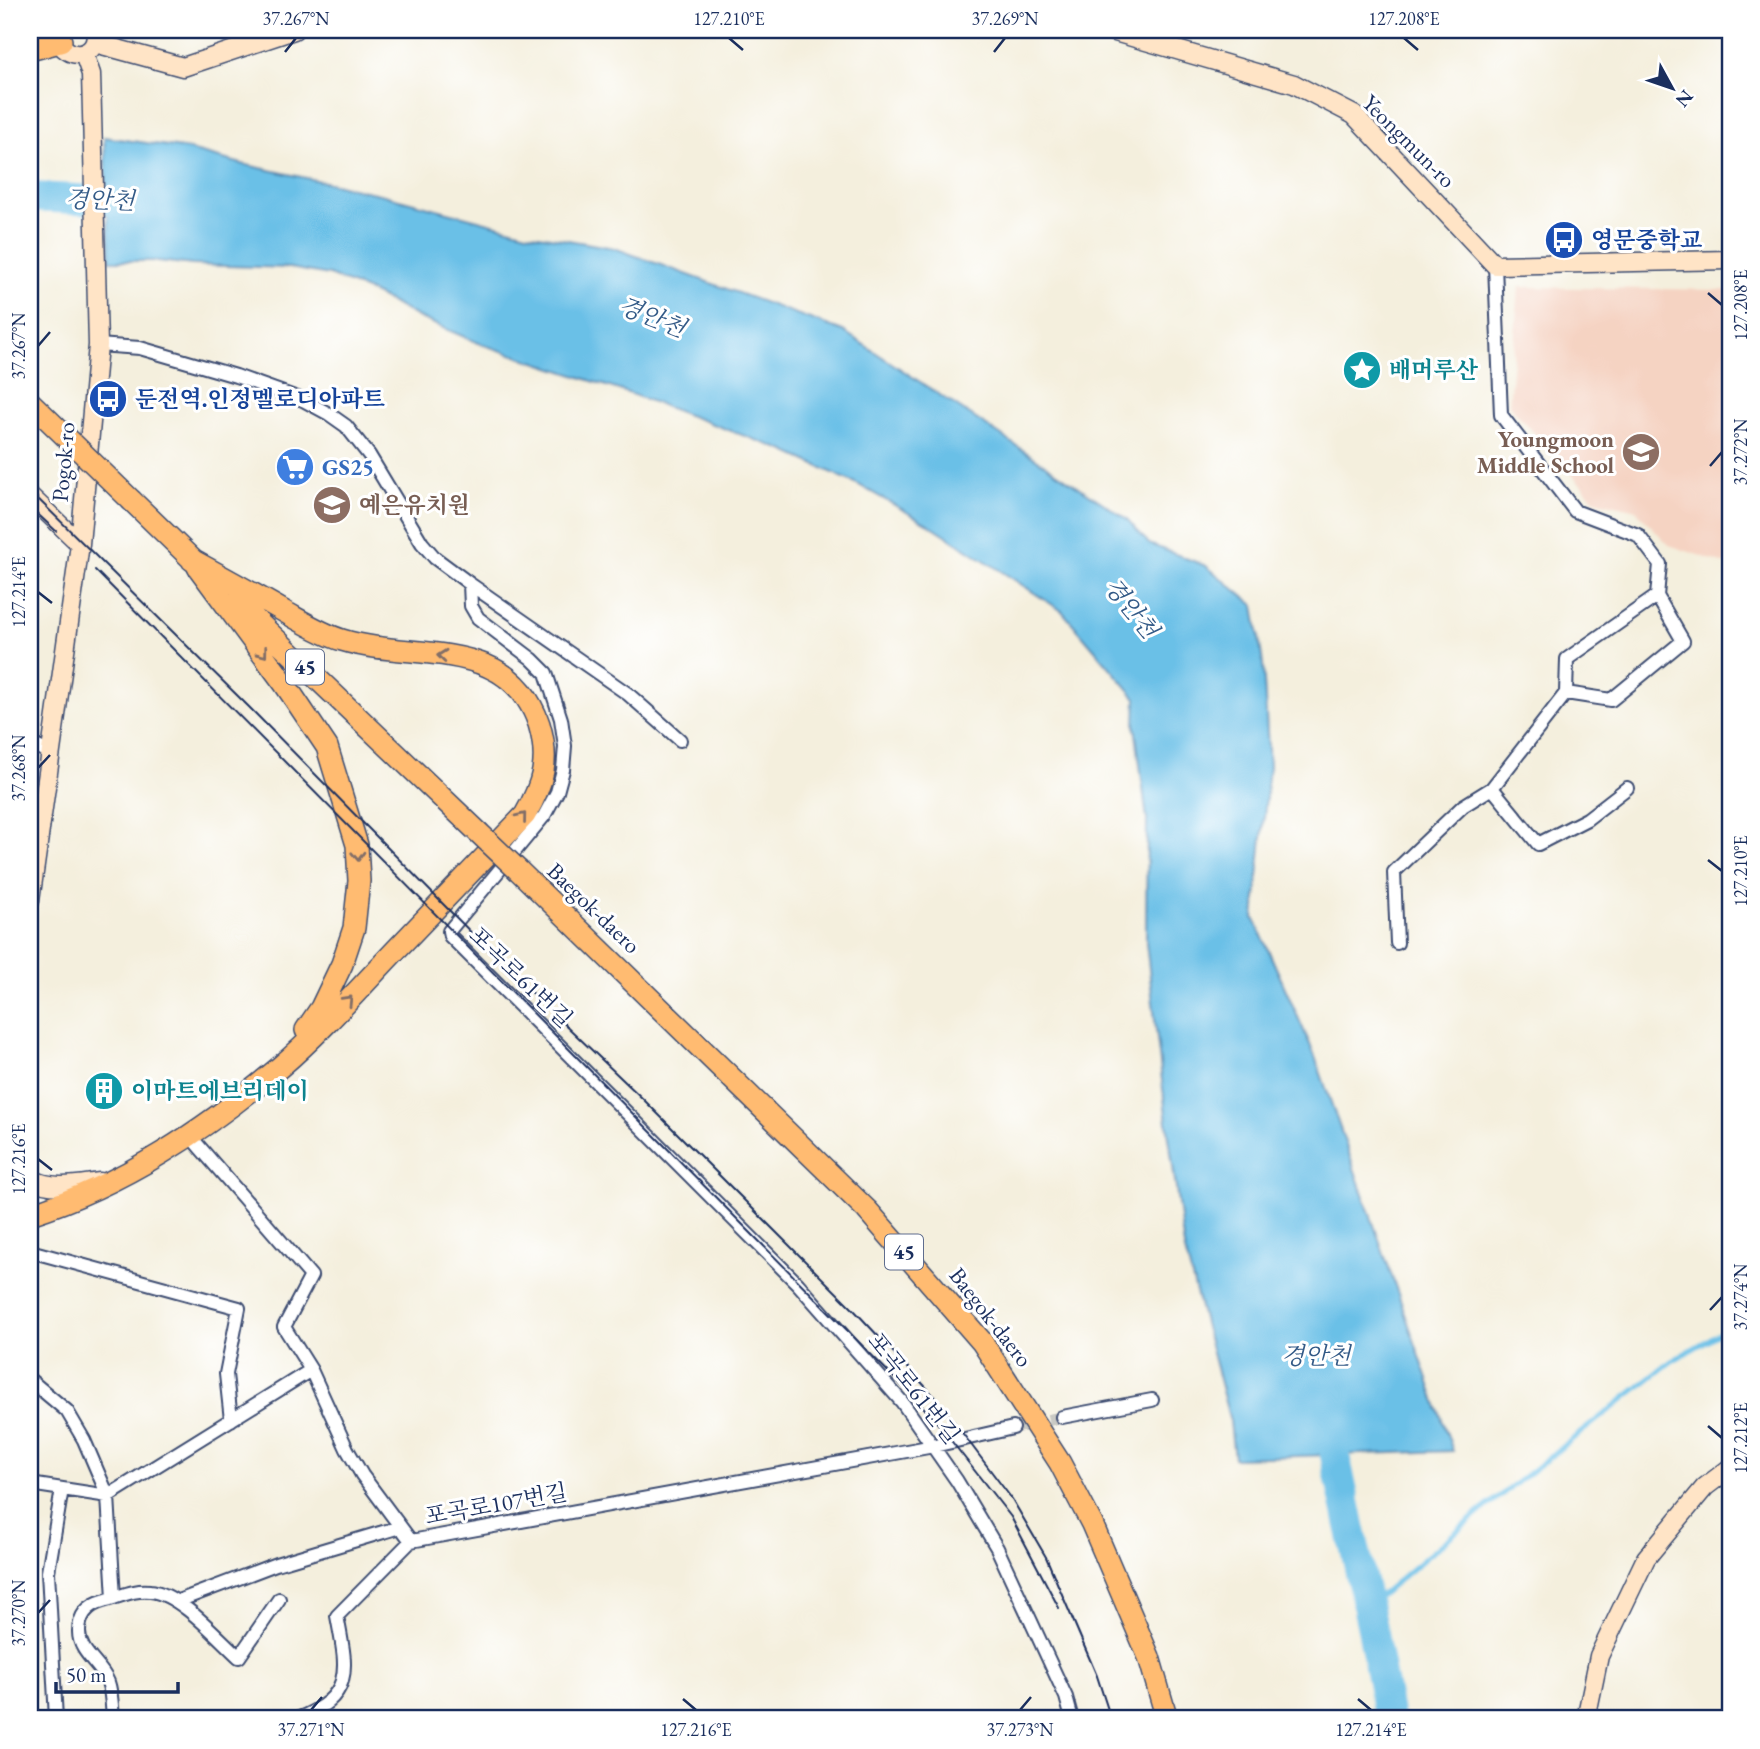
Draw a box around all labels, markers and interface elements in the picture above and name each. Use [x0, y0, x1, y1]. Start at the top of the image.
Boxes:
text: 37.267°N [263, 7, 330, 30]
text: 127.210°E [693, 7, 765, 30]
text: 37.269°N [972, 7, 1039, 30]
text: 127.208°E [1368, 7, 1440, 30]
north arrow [1638, 52, 1708, 122]
text: N [1670, 85, 1699, 113]
street label: Yeongmun-ro [1356, 88, 1462, 194]
water label: 경안천 [65, 183, 137, 216]
bus stop icon: 영문중학교 [1543, 219, 1585, 261]
place label: 영문중학교 [1591, 225, 1703, 255]
text: 127.208°E [1729, 269, 1752, 341]
water label: 경안천 [614, 289, 692, 345]
text: 37.267°N [7, 312, 30, 379]
place icon: 배머루산 [1341, 349, 1383, 391]
place label: 배머루산 [1389, 355, 1479, 385]
bus stop icon: 둔전역.인정멜로디아파트 [87, 378, 129, 420]
place label: 둔전역.인정멜로디아파트 [135, 384, 385, 414]
text: 37.272°N [1729, 418, 1752, 485]
street label: Pogok-ro [45, 421, 81, 503]
place label: Youngmoon Middle School [1477, 424, 1614, 480]
school or university icon: Youngmoon Middle School [1620, 431, 1662, 473]
supermarket icon: GS25 [274, 446, 316, 488]
place label: GS25 [322, 452, 374, 482]
school or university icon: 예은유치원 [311, 484, 353, 526]
place label: 예은유치원 [359, 490, 470, 520]
text: 127.214°E [7, 556, 30, 628]
water label: 경안천 [1097, 571, 1166, 646]
one-way arrow [254, 646, 267, 658]
one-way arrow [436, 648, 448, 663]
road number: 45 [286, 650, 324, 684]
text: 37.268°N [7, 734, 30, 801]
one-way arrow [513, 813, 526, 825]
text: 127.210°E [1729, 835, 1752, 907]
one-way arrow [350, 851, 365, 862]
street label: Baegok-daero [541, 856, 647, 960]
street label: 포곡로61번길 [463, 920, 579, 1034]
one-way arrow [340, 995, 353, 1008]
building icon: 이마트에브리데이 [83, 1070, 125, 1112]
place label: 이마트에브리데이 [131, 1076, 309, 1106]
text: 127.216°E [7, 1123, 30, 1195]
road number: 45 [885, 1234, 923, 1270]
street label: Baegok-daero [943, 1261, 1039, 1373]
text: 37.274°N [1729, 1263, 1752, 1330]
street label: 포곡로61번길 [861, 1326, 967, 1450]
water label: 경안천 [1281, 1340, 1353, 1371]
text: 127.212°E [1729, 1402, 1752, 1474]
street label: 포곡로107번길 [422, 1477, 570, 1531]
text: 37.270°N [7, 1579, 30, 1646]
scale bar [56, 1651, 178, 1695]
text: 50 m [66, 1661, 107, 1688]
text: 37.271°N [278, 1718, 345, 1741]
text: 127.216°E [660, 1718, 732, 1741]
text: 37.273°N [987, 1718, 1054, 1741]
text: 127.214°E [1335, 1718, 1407, 1741]

